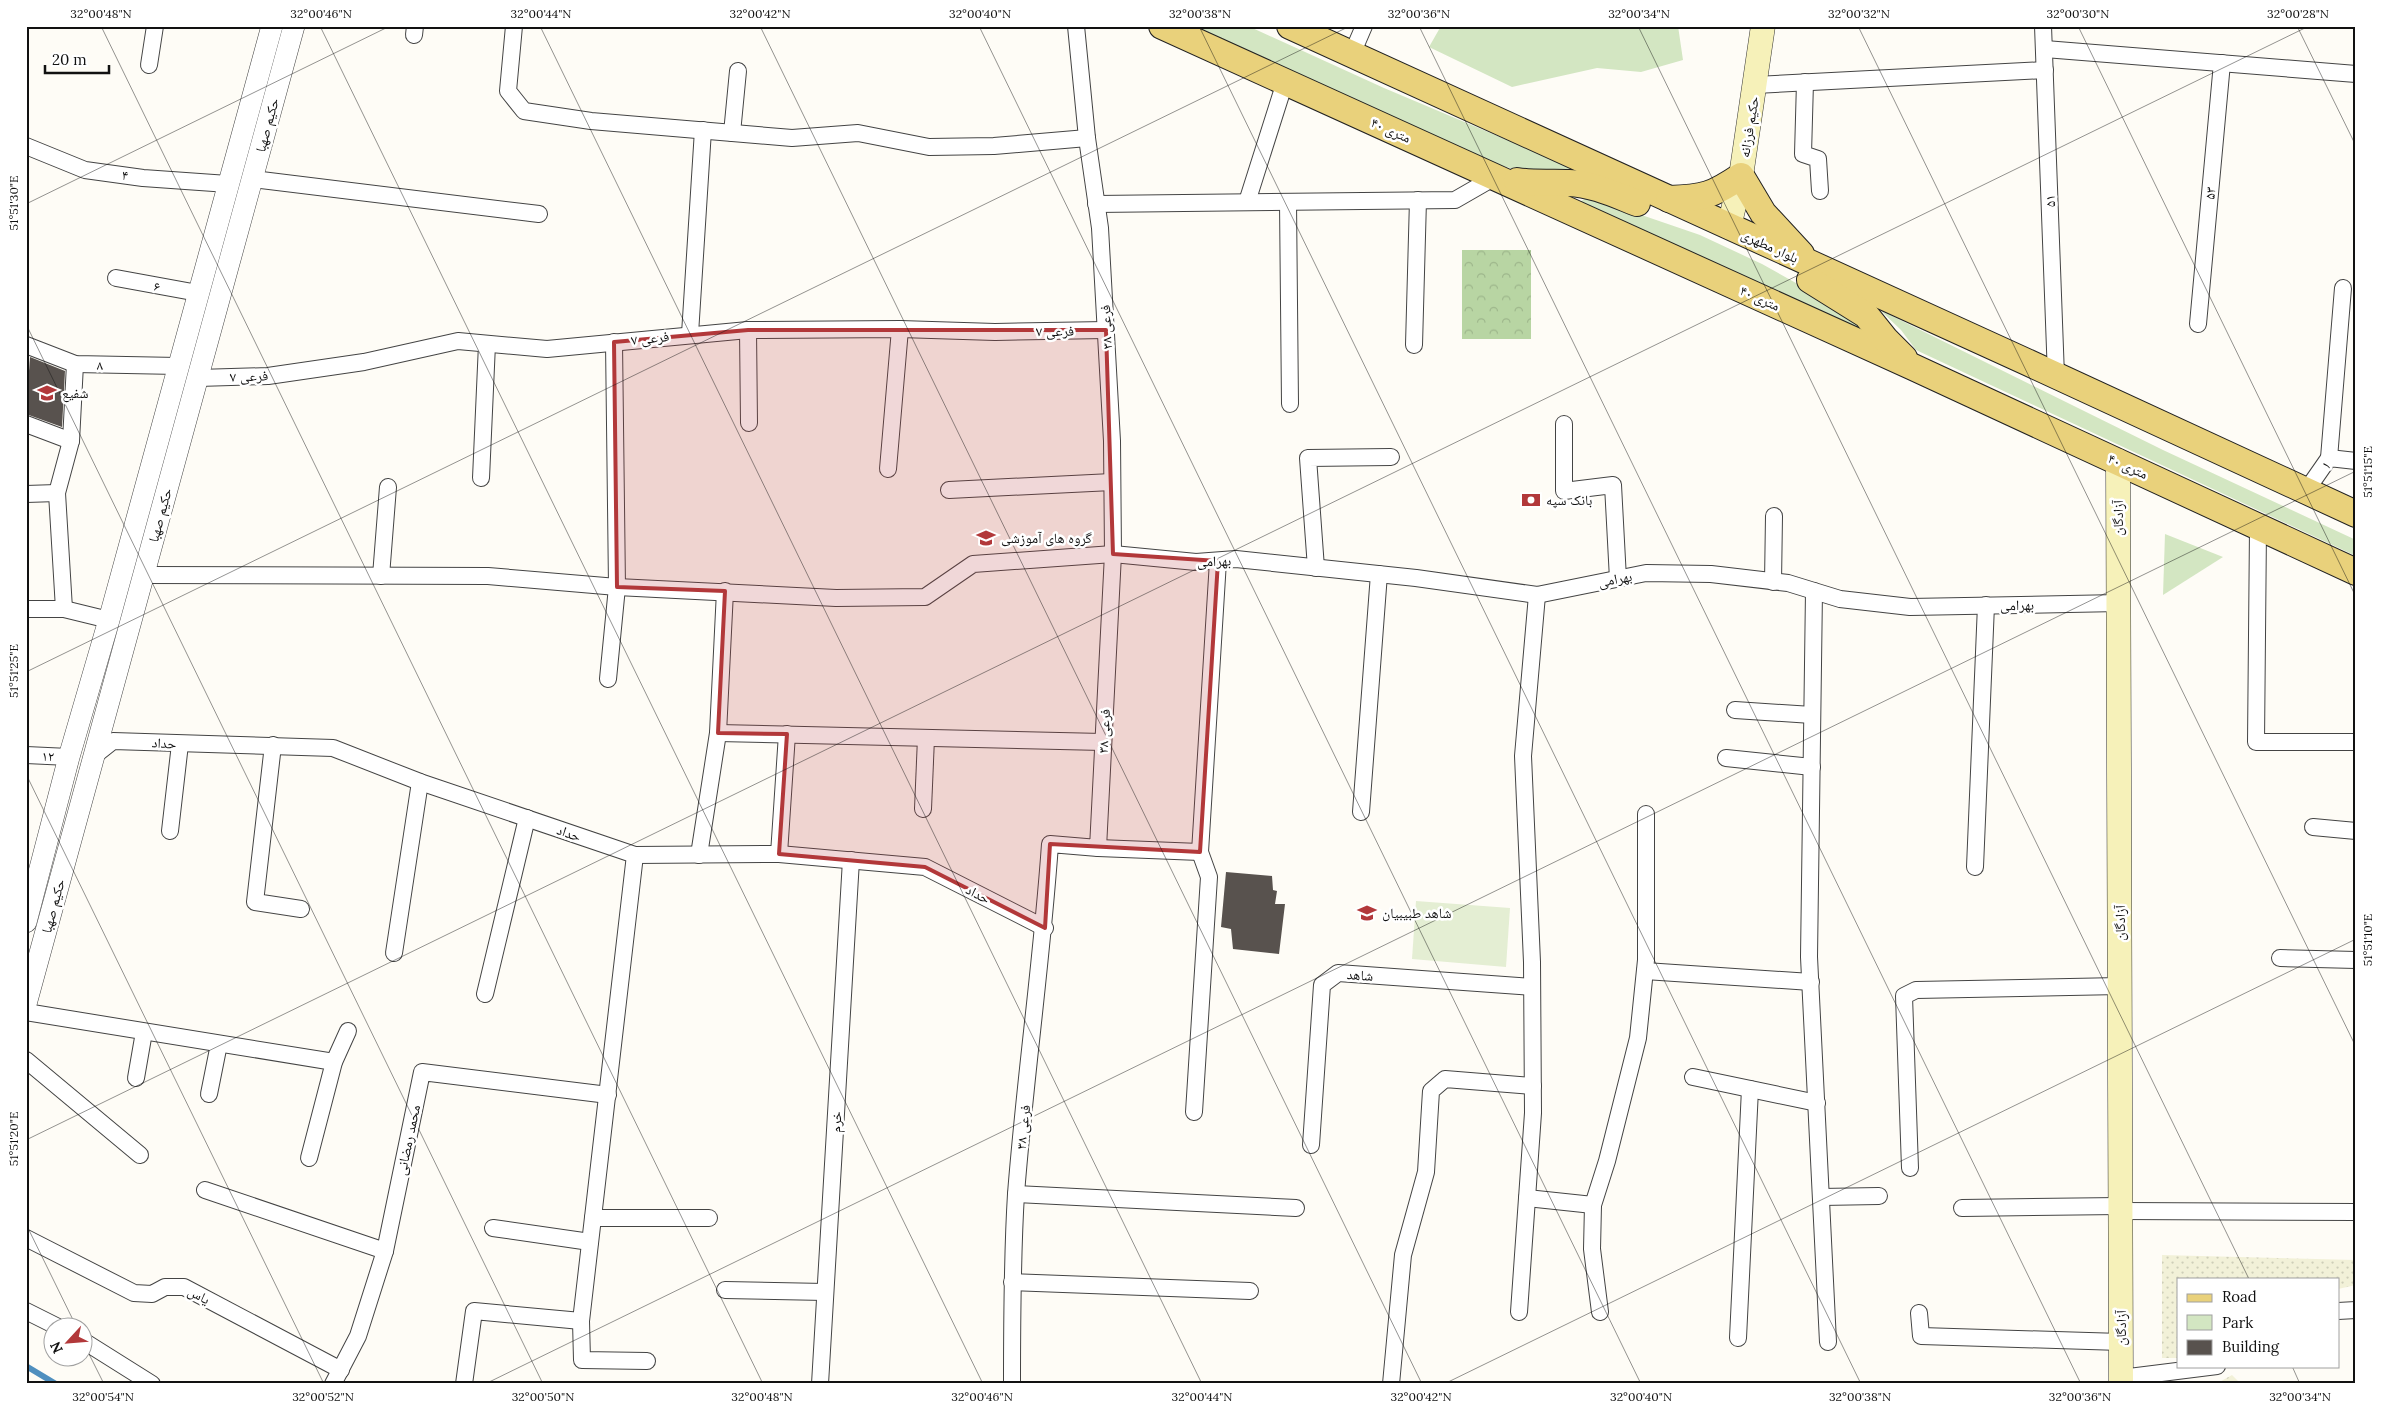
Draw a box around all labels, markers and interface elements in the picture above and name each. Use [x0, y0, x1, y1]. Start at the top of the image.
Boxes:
text: 32°00'48"N [70, 6, 132, 21]
text: 32°00'46"N [290, 6, 352, 21]
text: 32°00'44"N [511, 6, 572, 21]
text: 32°00'42"N [729, 6, 791, 21]
text: 32°00'40"N [949, 6, 1011, 21]
text: 32°00'38"N [1169, 6, 1231, 21]
text: 32°00'36"N [1388, 6, 1450, 21]
text: 32°00'34"N [1608, 6, 1670, 21]
text: 32°00'32"N [1828, 6, 1890, 21]
text: 32°00'30"N [2047, 6, 2109, 21]
text: 32°00'28"N [2267, 6, 2329, 21]
scale bar [45, 42, 109, 74]
text: 20 m [52, 50, 87, 69]
street label: حکیم فرزانه [1735, 95, 1764, 159]
street label: حکیم صهبا [251, 96, 284, 154]
street label: ۴۰ متری [1368, 113, 1414, 147]
street label: ۴ [121, 166, 129, 184]
text: 51°51'30"E [6, 176, 21, 230]
street label: ۵۳ [2200, 186, 2220, 200]
street label: ۵۱ [2041, 194, 2059, 208]
street label: بلوار مطهری [1739, 225, 1802, 267]
street label: ۶ [152, 277, 162, 295]
street label: ۴۰ متری [1737, 281, 1783, 315]
street label: فرعی ۳۸ [1096, 304, 1116, 350]
street label: فرعی ۷ [1036, 322, 1074, 340]
street label: فرعی ۷ [630, 327, 670, 349]
street label: ۸ [97, 356, 103, 374]
street label: فرعی ۷ [230, 366, 269, 386]
school or university icon: شفیع [36, 382, 58, 404]
place label: شفیع [62, 384, 88, 403]
text: 51°51'15"E [2360, 446, 2375, 498]
street label: ۴۰ متری [2105, 449, 2151, 483]
street label: ۱ [2317, 456, 2335, 474]
street label: حکیم صهبا [144, 486, 177, 544]
bank icon: بانک سپه [1520, 489, 1542, 511]
place label: بانک سپه [1546, 491, 1593, 509]
street label: آزادگان [2109, 500, 2127, 536]
school or university icon: گروه های آموزشی [975, 527, 997, 549]
place label: گروه های آموزشی [1001, 529, 1092, 547]
street label: بهرامی [1197, 551, 1232, 571]
street label: بهرامی [1597, 567, 1634, 591]
street label: بهرامی [2000, 596, 2034, 614]
text: 51°51'25"E [6, 644, 21, 698]
street label: فرعی ۳۸ [1094, 708, 1114, 754]
street label: حداد [151, 733, 177, 753]
street label: ۱۲ [41, 747, 55, 765]
street label: حداد [554, 820, 584, 846]
street label: حکیم صهبا [37, 877, 70, 935]
street label: حداد [963, 880, 993, 908]
school or university icon: شاهد طبیبیان [1356, 902, 1378, 924]
place label: شاهد طبیبیان [1382, 904, 1451, 922]
street label: آزادگان [2111, 905, 2129, 941]
text: 51°51'10"E [2360, 914, 2375, 966]
street label: شاهد [1346, 965, 1374, 985]
street label: محمد رمضانی [392, 1103, 424, 1177]
street label: فرعی ۳۸ [1012, 1104, 1034, 1150]
street label: خرم [826, 1111, 847, 1133]
text: 51°51'20"E [6, 1112, 21, 1166]
legend [2177, 1278, 2340, 1368]
street label: یاس [185, 1282, 213, 1308]
text: Road [2222, 1287, 2257, 1306]
street label: آزادگان [2112, 1310, 2130, 1346]
text: Park [2222, 1313, 2253, 1332]
north arrow [42, 1318, 92, 1368]
text: Building [2222, 1337, 2280, 1356]
text: N [46, 1339, 67, 1357]
text: 32°00'54"N [72, 1389, 134, 1404]
text: 32°00'52"N [292, 1389, 354, 1404]
text: 32°00'50"N [512, 1389, 574, 1404]
text: 32°00'48"N [731, 1389, 793, 1404]
text: 32°00'46"N [951, 1389, 1013, 1404]
text: 32°00'44"N [1172, 1389, 1233, 1404]
text: 32°00'42"N [1390, 1389, 1452, 1404]
text: 32°00'40"N [1610, 1389, 1672, 1404]
text: 32°00'38"N [1829, 1389, 1891, 1404]
text: 32°00'36"N [2049, 1389, 2111, 1404]
text: 32°00'34"N [2269, 1389, 2331, 1404]

